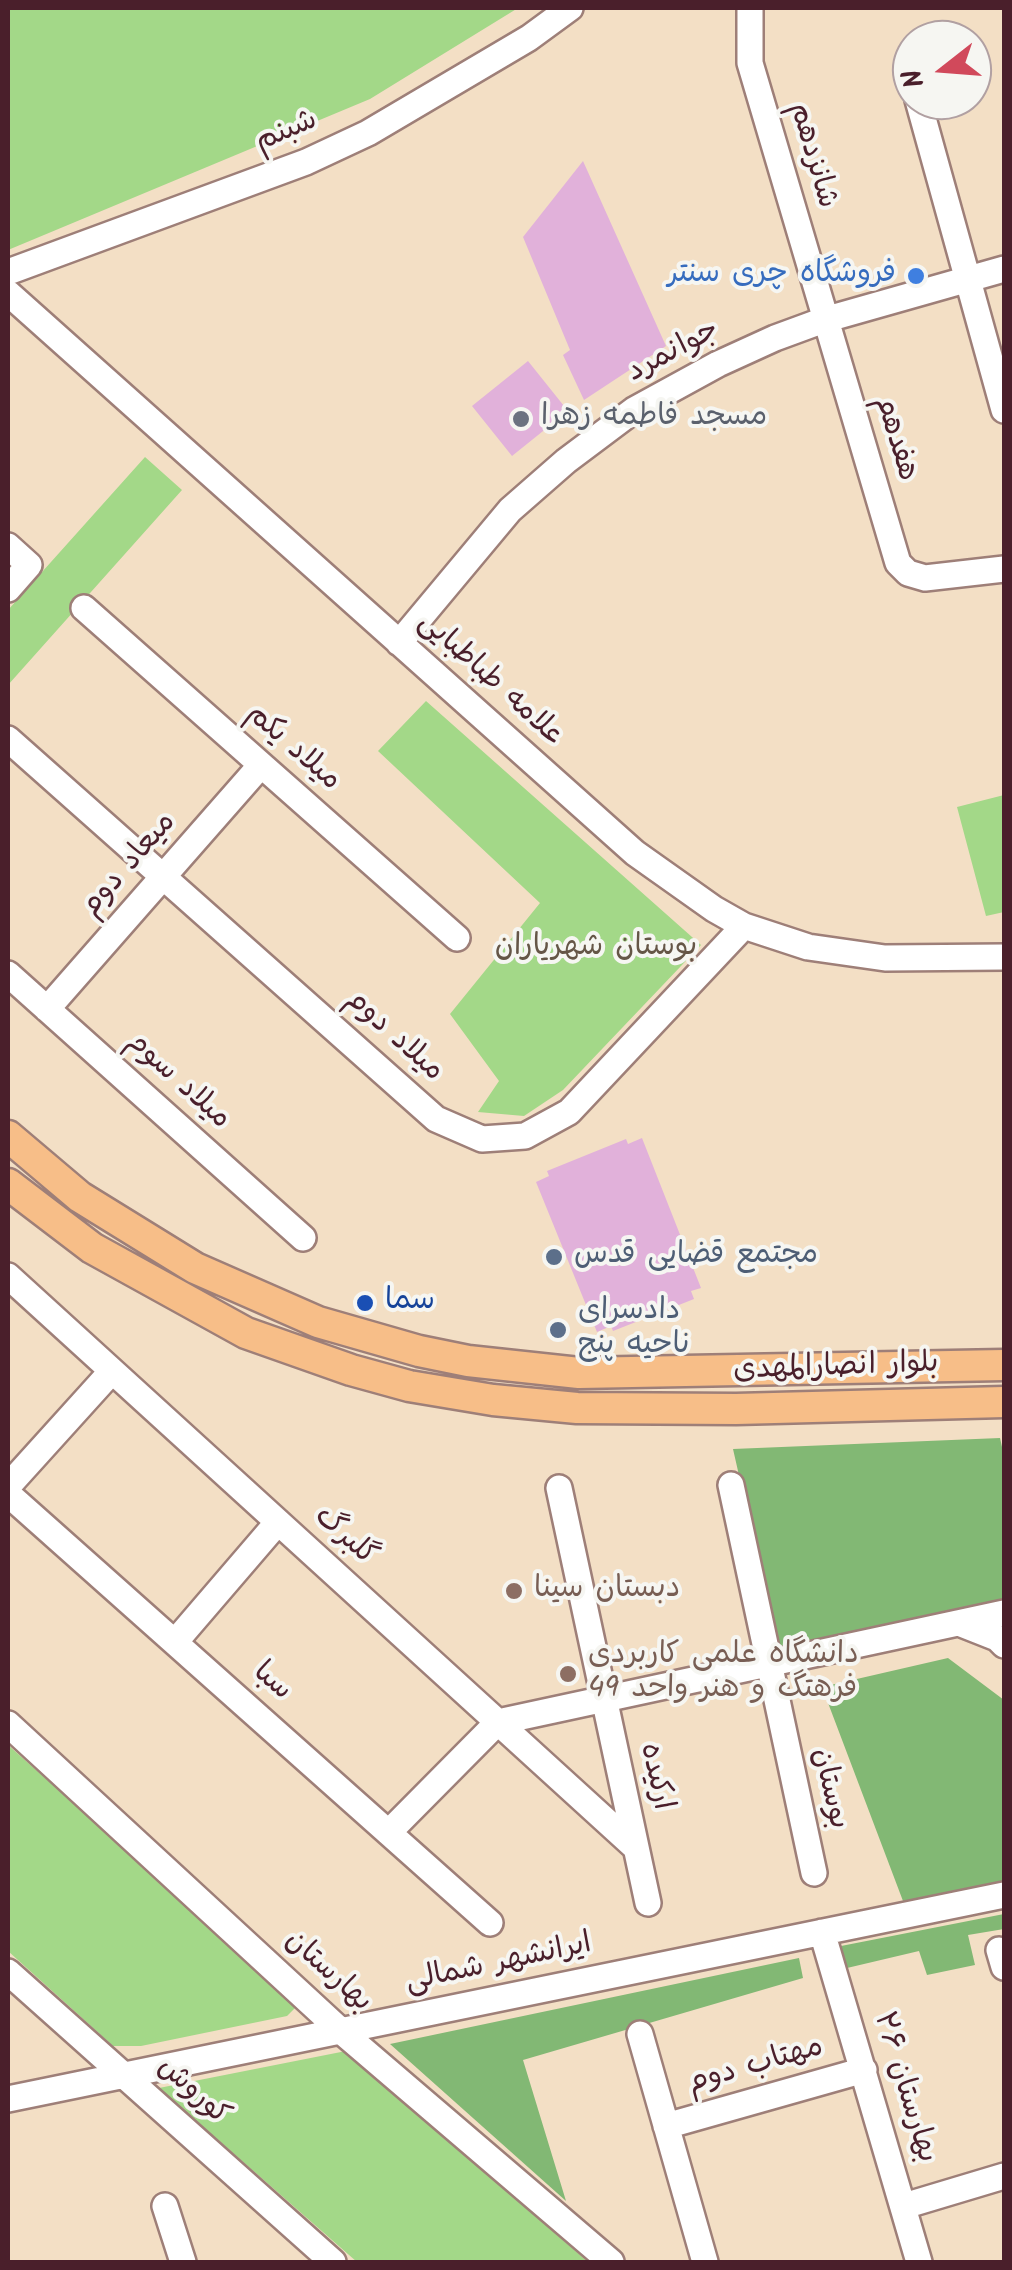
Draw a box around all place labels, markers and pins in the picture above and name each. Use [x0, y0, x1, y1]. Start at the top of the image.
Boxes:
place label: فروشگاه چری سنتر [668, 258, 896, 294]
marker: فروشگاه چری سنتر [905, 265, 927, 287]
place label: مسجد فاطمه زهرا [541, 401, 767, 437]
marker: مسجد فاطمه زهرا [510, 408, 532, 430]
place label: مجتمع قضایی قدس [574, 1239, 818, 1275]
marker: مجتمع قضایی قدس [543, 1246, 565, 1268]
place label: سما [385, 1285, 435, 1321]
marker: سما [354, 1292, 376, 1314]
place label: دادسرای ناحیه پنج [578, 1295, 689, 1366]
marker: دادسرای ناحیه پنج [547, 1319, 569, 1341]
place label: دبستان سینا [534, 1573, 680, 1609]
marker: دبستان سینا [503, 1580, 525, 1602]
place label: دانشگاه علمی کاربردی فرهتگ و هنر واحد 49 [588, 1639, 859, 1710]
marker: دانشگاه علمی کاربردی فرهتگ و هنر واحد 49 [557, 1663, 579, 1685]

